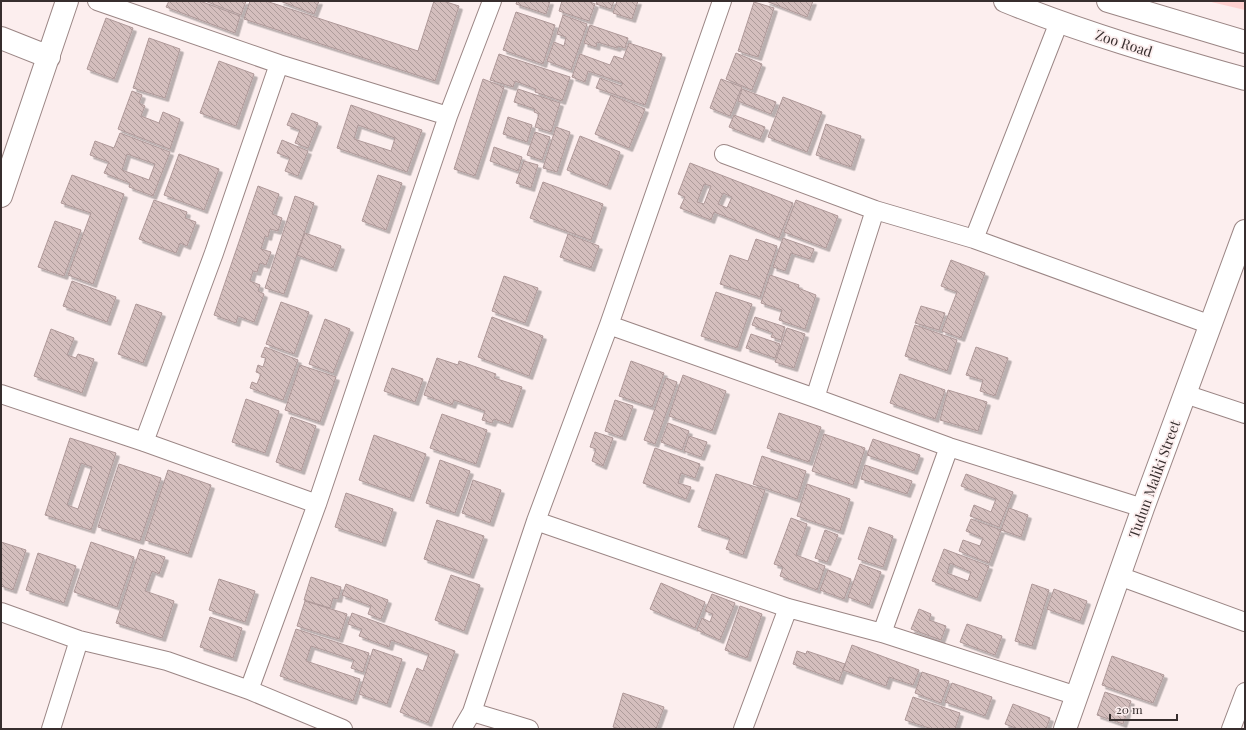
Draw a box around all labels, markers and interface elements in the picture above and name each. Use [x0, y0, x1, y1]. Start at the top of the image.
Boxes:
street label: Zoo Road [1093, 25, 1155, 61]
street label: Tudun Maliki Street [1124, 416, 1184, 541]
scale bar [1110, 696, 1177, 722]
text: 20 m [1116, 701, 1143, 717]

